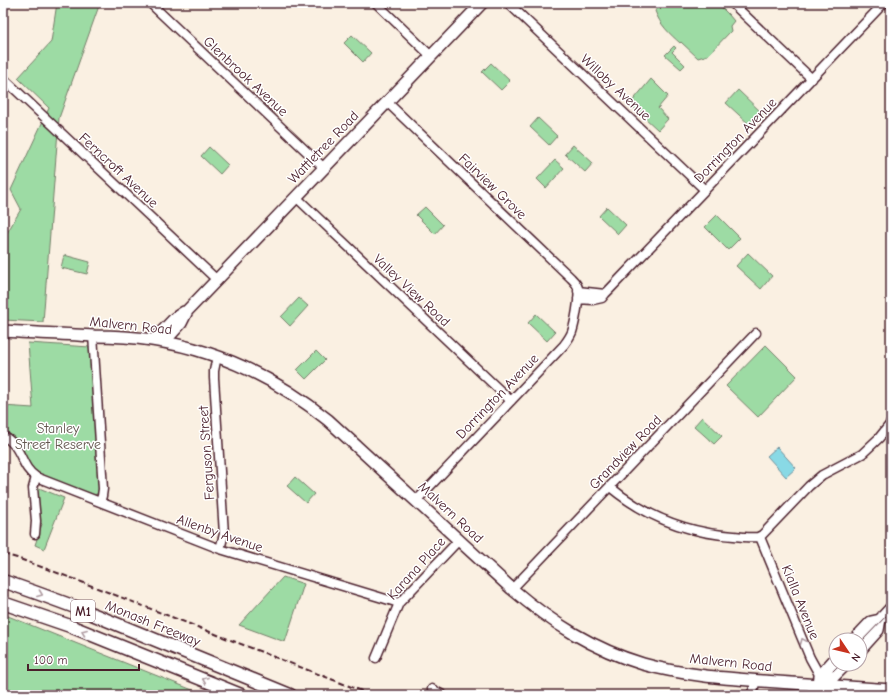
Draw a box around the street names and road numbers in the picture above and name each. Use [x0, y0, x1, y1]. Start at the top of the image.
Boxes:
street label: Glenbrook Avenue [200, 33, 292, 120]
street label: Willoby Avenue [577, 51, 654, 124]
street label: Dorrington Avenue [690, 94, 780, 186]
street label: Wattletree Road [284, 107, 362, 187]
street label: Ferncroft Avenue [75, 129, 162, 211]
street label: Fairview Grove [455, 150, 530, 223]
street label: Valley View Road [370, 250, 454, 330]
street label: Malvern Road [89, 313, 173, 338]
street label: Dorrington Avenue [452, 350, 542, 442]
street label: Ferguson Street [195, 404, 218, 501]
street label: Grandview Road [586, 412, 665, 493]
street label: Malvern Road [415, 478, 487, 547]
street label: Allenby Avenue [175, 511, 265, 556]
street label: Karana Place [384, 533, 449, 603]
street label: Kialla Avenue [778, 562, 823, 642]
street label: Monash Freeway [103, 597, 204, 651]
road number: M1 [71, 600, 95, 622]
street label: Malvern Road [689, 650, 773, 675]

